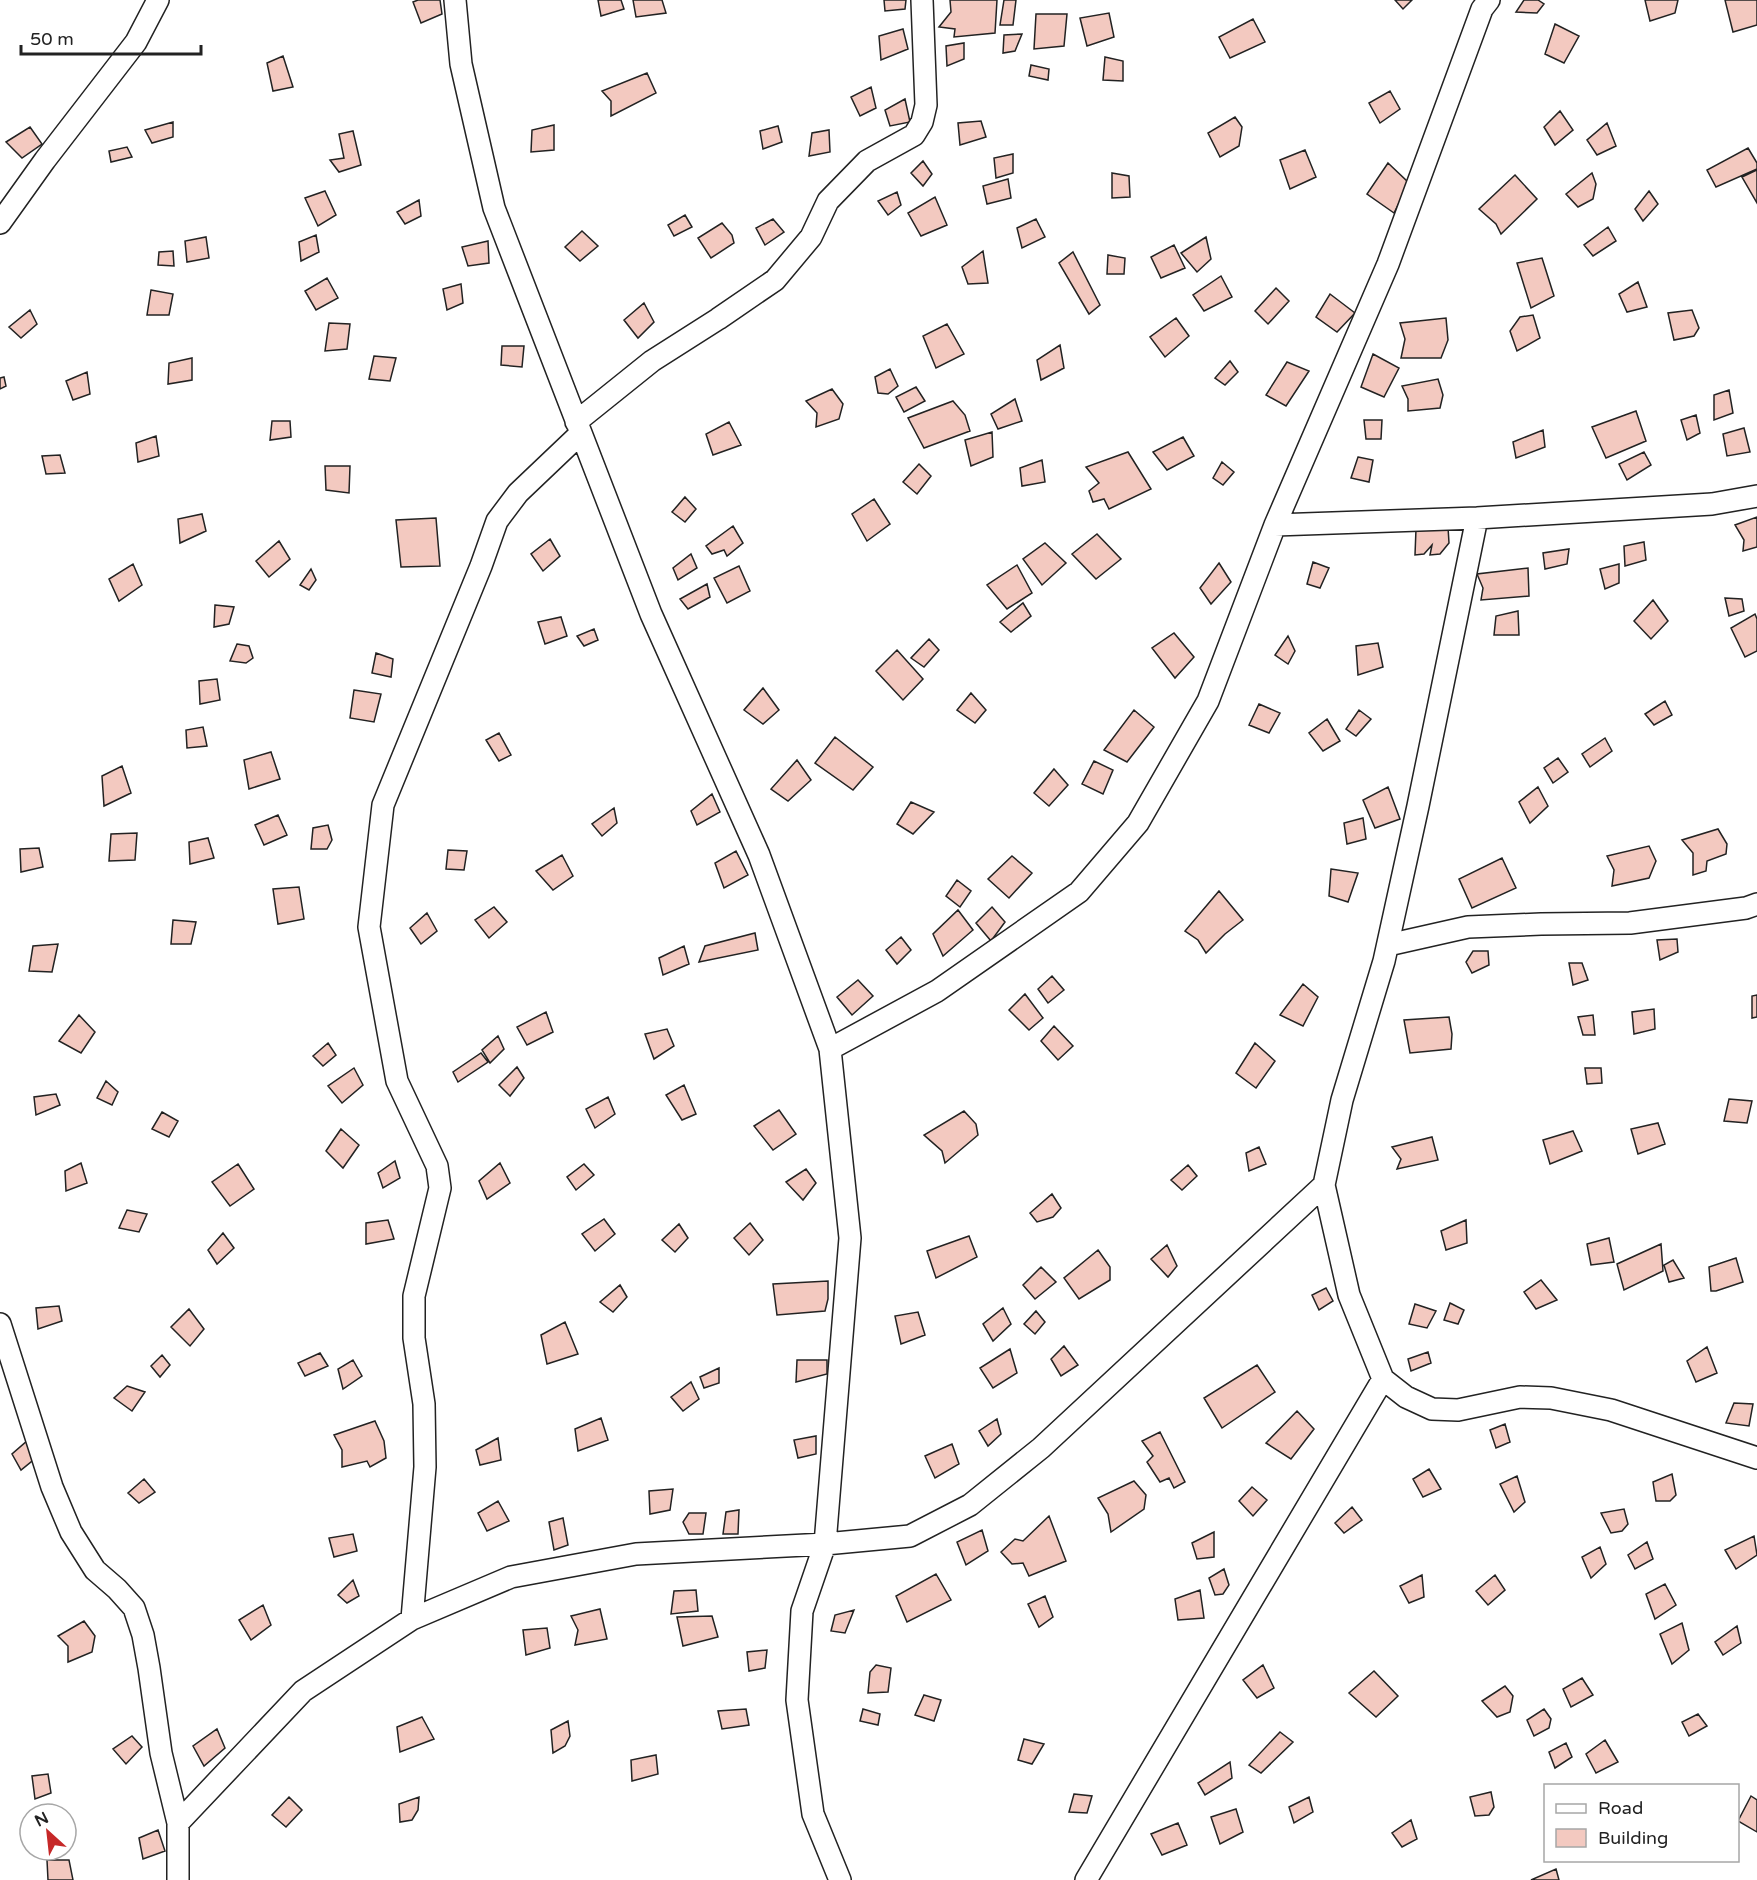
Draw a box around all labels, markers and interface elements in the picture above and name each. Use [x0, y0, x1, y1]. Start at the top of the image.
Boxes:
scale bar [21, 18, 201, 56]
text: 50 m [30, 28, 74, 50]
legend [1544, 1784, 1739, 1862]
text: Road [1598, 1797, 1643, 1819]
north arrow [18, 1802, 78, 1862]
text: N [31, 1808, 52, 1831]
text: Building [1598, 1827, 1668, 1849]

